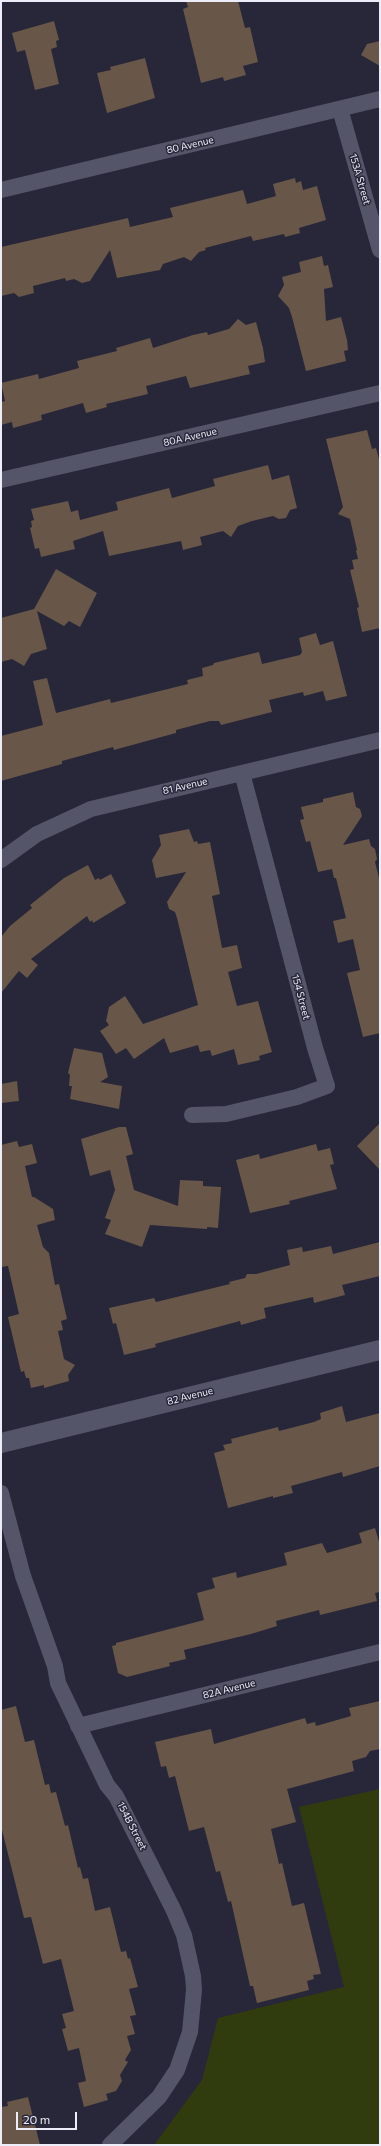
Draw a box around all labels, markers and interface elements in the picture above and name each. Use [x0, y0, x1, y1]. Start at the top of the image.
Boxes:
street label: 80 Avenue [165, 134, 215, 156]
street label: 153A Street [347, 152, 373, 206]
street label: 80A Avenue [162, 425, 218, 449]
street label: 81 Avenue [161, 775, 209, 797]
street label: 154 Street [289, 973, 313, 1021]
street label: 82 Avenue [166, 1385, 214, 1407]
street label: 82A Avenue [201, 1677, 257, 1701]
street label: 154B Street [115, 1800, 149, 1852]
scale bar [18, 2104, 79, 2130]
text: 20 m [23, 2112, 50, 2126]

